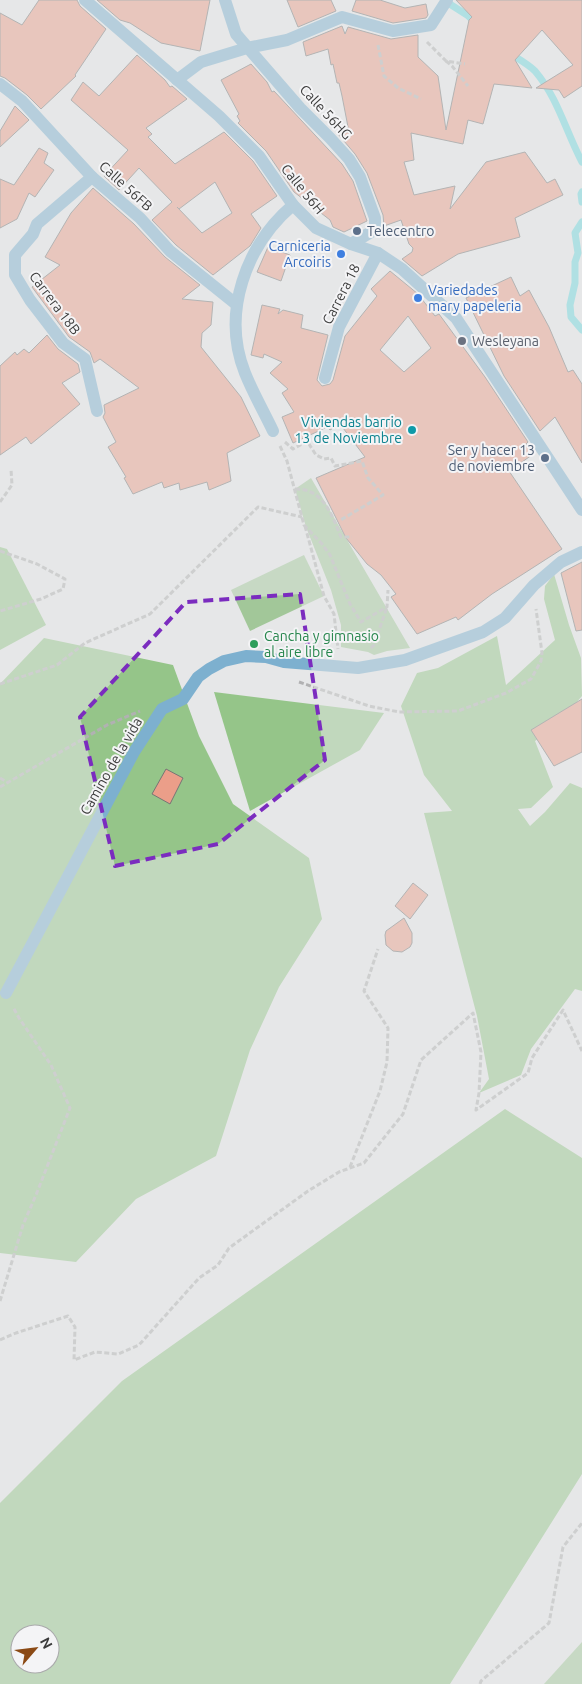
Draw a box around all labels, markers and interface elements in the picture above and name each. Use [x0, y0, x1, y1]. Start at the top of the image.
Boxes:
street label: Calle 56HG [297, 81, 355, 143]
street label: Calle 56FB [96, 158, 156, 214]
street label: Calle 56H [278, 161, 328, 217]
place label: Telecentro [367, 223, 434, 239]
marker: Telecentro [351, 225, 363, 237]
place label: Carniceria Arcoiris [268, 238, 331, 270]
marker: Carniceria Arcoiris [335, 248, 347, 260]
street label: Carrera 18 [319, 261, 363, 327]
street label: Carrera 18B [26, 268, 84, 338]
place label: Variedades mary papeleria [428, 282, 521, 314]
marker: Variedades mary papeleria [412, 292, 424, 304]
place label: Wesleyana [472, 333, 539, 349]
marker: Wesleyana [456, 335, 468, 347]
place label: Viviendas barrio 13 de Noviembre [294, 414, 402, 446]
marker: Viviendas barrio 13 de Noviembre [406, 424, 418, 436]
place label: Ser y hacer 13 de noviembre [448, 442, 535, 474]
marker: Ser y hacer 13 de noviembre [539, 452, 551, 464]
place label: Cancha y gimnasio al aire libre [264, 628, 379, 660]
marker: Cancha y gimnasio al aire libre [248, 638, 260, 650]
street label: Camino de la vida [77, 715, 145, 817]
north arrow [10, 1624, 60, 1674]
text: N [37, 1635, 56, 1651]

